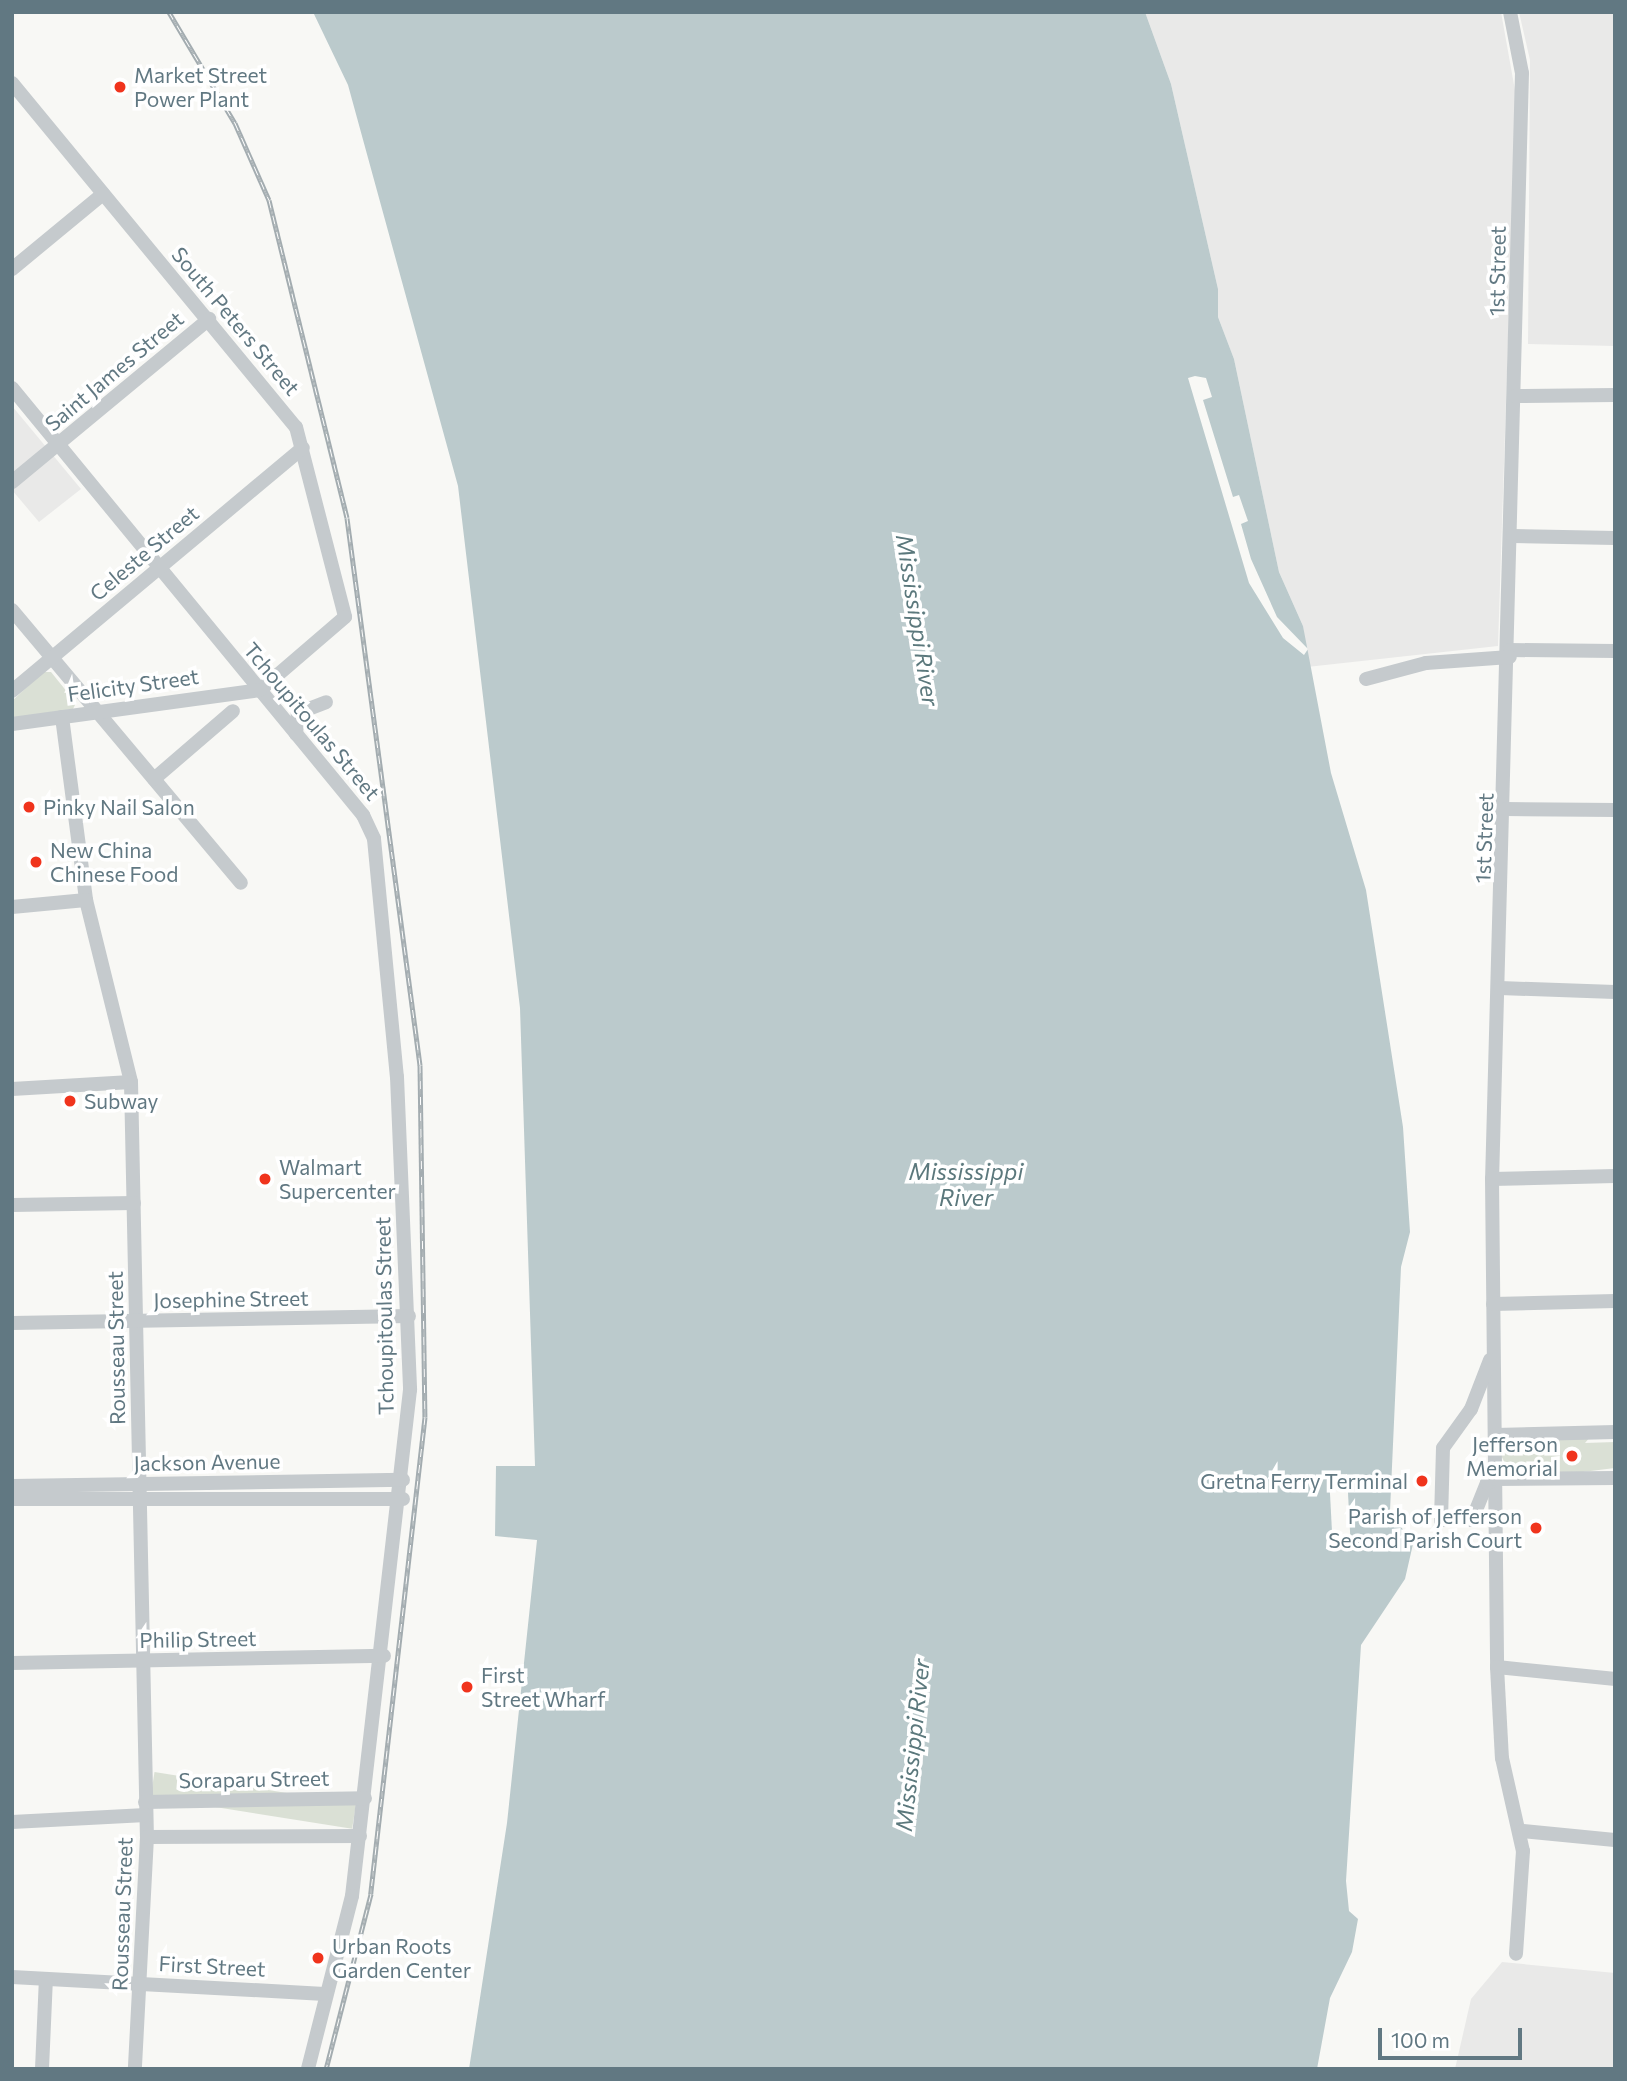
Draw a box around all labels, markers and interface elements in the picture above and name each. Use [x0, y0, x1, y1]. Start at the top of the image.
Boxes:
place label: Market Street Power Plant [134, 62, 267, 112]
marker: Market Street Power Plant [112, 79, 128, 95]
street label: 1st Street [1484, 226, 1510, 316]
street label: South Peters Street [167, 242, 305, 400]
street label: Saint James Street [40, 306, 188, 436]
street label: Celeste Street [84, 500, 204, 606]
water label: Mississippi River [891, 532, 945, 708]
street label: Tchoupitoulas Street [239, 637, 385, 805]
street label: Felicity Street [66, 663, 200, 707]
street label: 1st Street [1470, 792, 1498, 884]
place label: Pinky Nail Salon [43, 794, 195, 820]
marker: Pinky Nail Salon [21, 799, 37, 815]
place label: New China Chinese Food [50, 837, 178, 887]
marker: New China Chinese Food [28, 854, 44, 870]
place label: Subway [84, 1088, 158, 1114]
marker: Subway [62, 1093, 78, 1109]
place label: Walmart Supercenter [279, 1154, 396, 1204]
water label: Mississippi River [909, 1157, 1023, 1211]
marker: Walmart Supercenter [257, 1171, 273, 1187]
street label: Tchoupitoulas Street [370, 1217, 398, 1415]
street label: Rousseau Street [102, 1271, 130, 1425]
street label: Josephine Street [153, 1285, 309, 1313]
place label: Jefferson Memorial [1466, 1431, 1558, 1481]
street label: Jackson Avenue [133, 1448, 281, 1476]
marker: Jefferson Memorial [1564, 1448, 1580, 1464]
place label: Gretna Ferry Terminal [1200, 1468, 1408, 1494]
marker: Gretna Ferry Terminal [1414, 1473, 1430, 1489]
place label: Parish of Jefferson Second Parish Court [1328, 1503, 1522, 1553]
marker: Parish of Jefferson Second Parish Court [1528, 1520, 1544, 1536]
street label: Philip Street [139, 1625, 257, 1653]
water label: Mississippi River [889, 1657, 935, 1833]
place label: First Street Wharf [481, 1662, 605, 1712]
marker: First Street Wharf [459, 1679, 475, 1695]
street label: Soraparu Street [178, 1765, 330, 1793]
street label: Rousseau Street [107, 1837, 137, 1991]
place label: Urban Roots Garden Center [332, 1933, 471, 1983]
marker: Urban Roots Garden Center [310, 1950, 326, 1966]
street label: First Street [158, 1951, 266, 1981]
scale bar [1382, 2014, 1526, 2058]
text: 100 m [1391, 2027, 1450, 2052]

